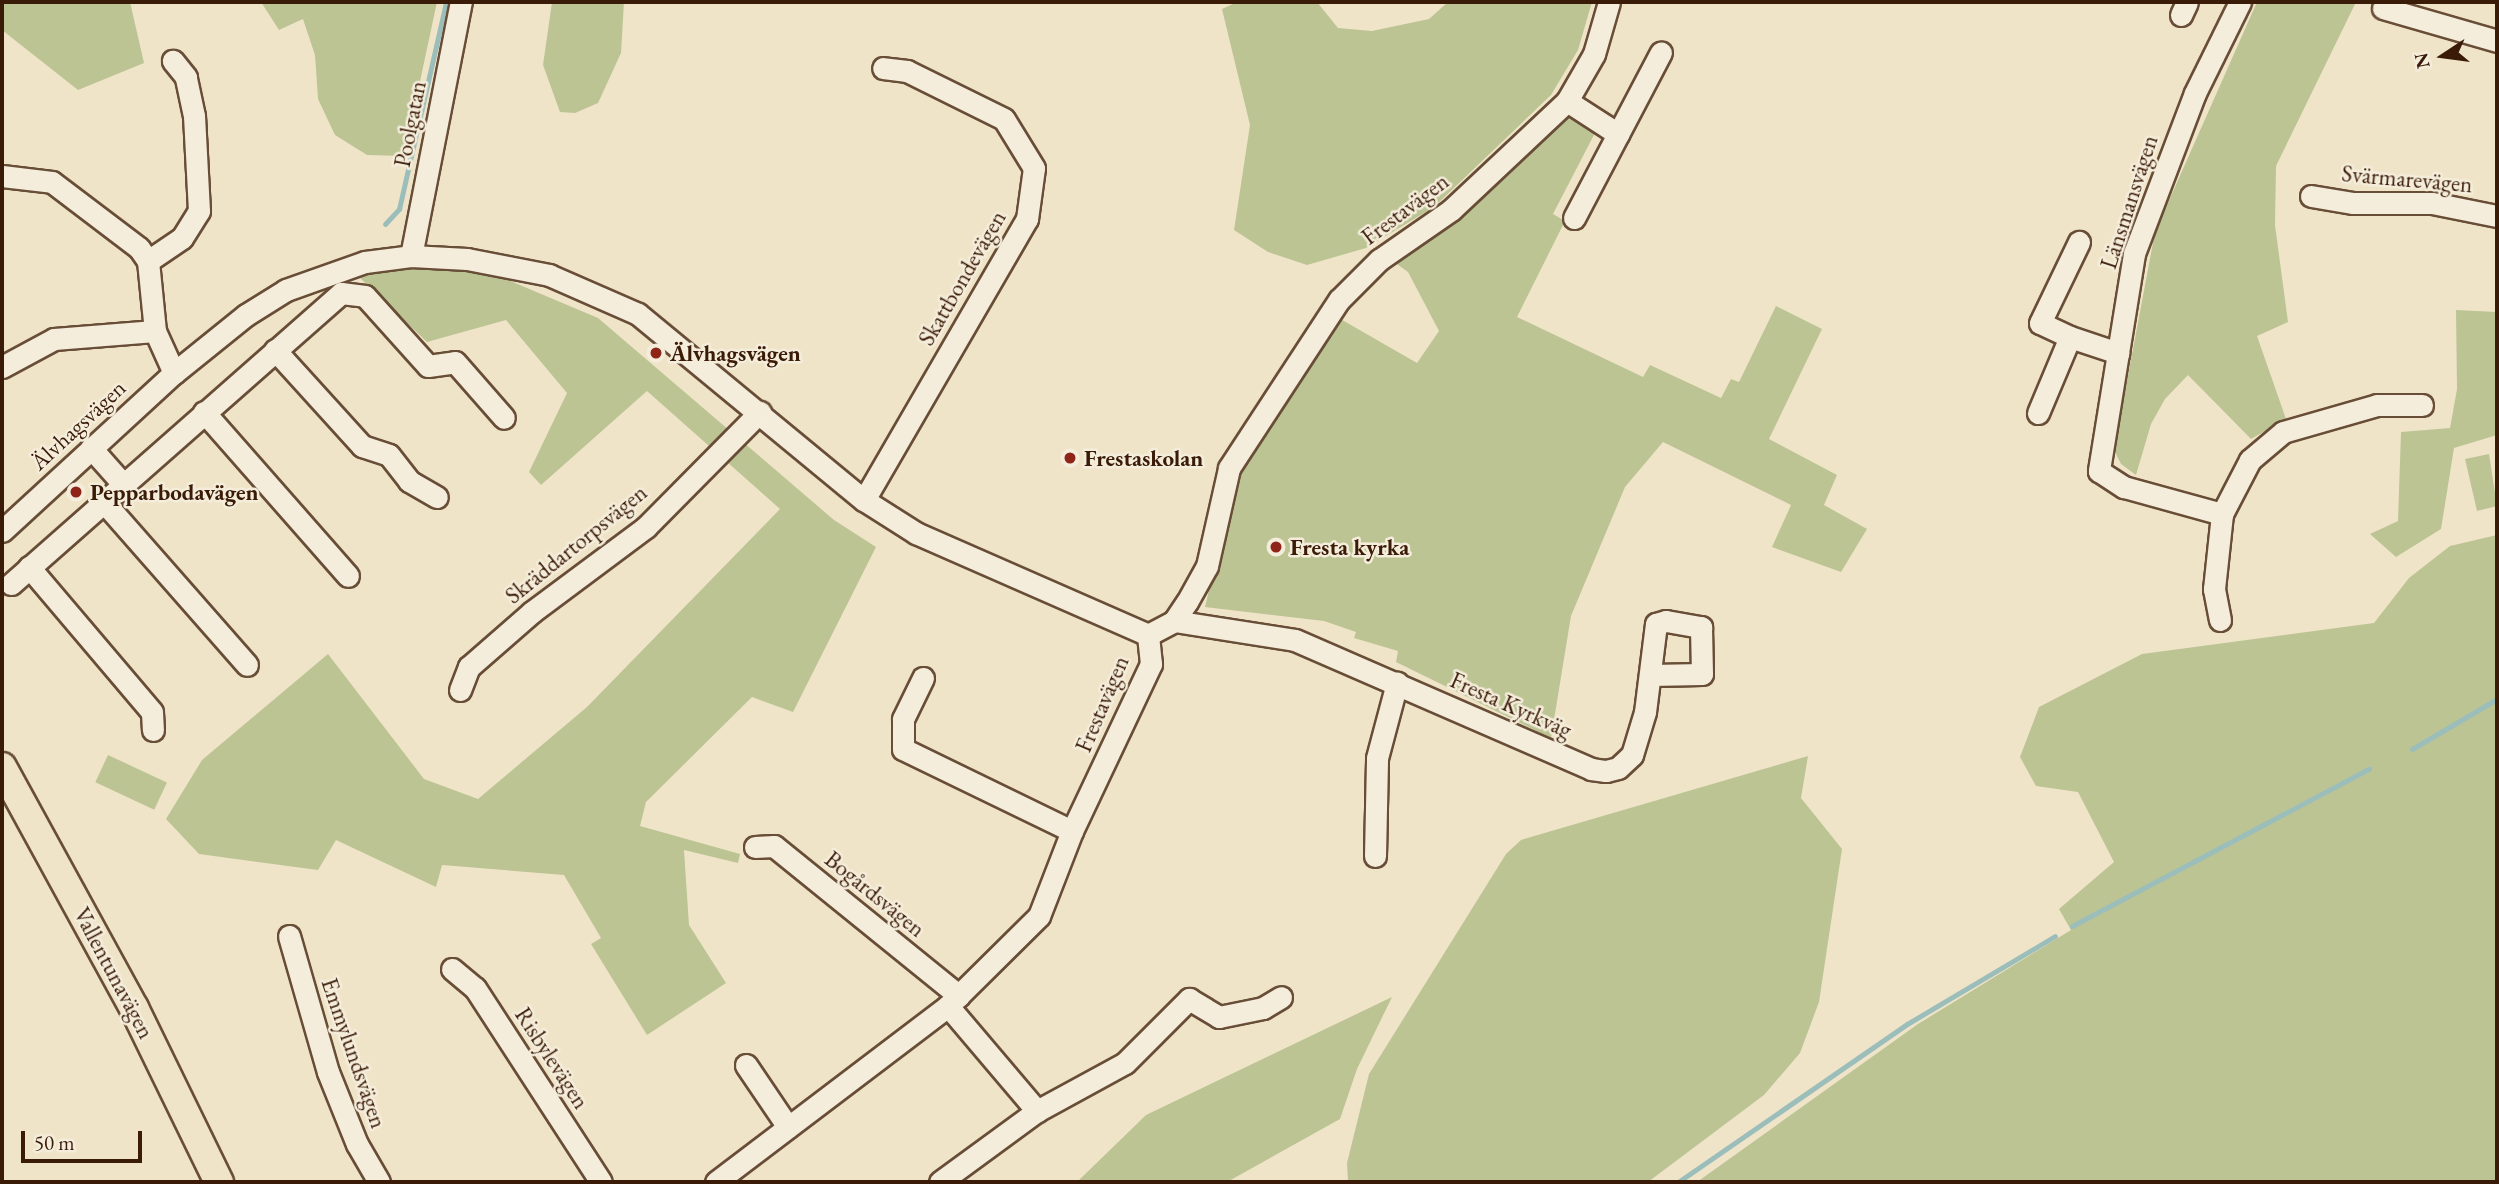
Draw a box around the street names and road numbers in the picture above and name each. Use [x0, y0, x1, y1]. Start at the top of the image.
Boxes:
street label: Poolgatan [388, 79, 432, 169]
street label: Länsmansvägen [2094, 132, 2164, 272]
street label: Svärmarevägen [2341, 160, 2473, 198]
street label: Frestavägen [1356, 167, 1454, 251]
street label: Skattbondevägen [912, 206, 1012, 350]
street label: Älvhagsvägen [25, 374, 131, 476]
street label: Skräddartorpsvägen [500, 478, 652, 610]
street label: Frestavägen [1069, 652, 1135, 756]
street label: Fresta Kyrkväg [1446, 666, 1576, 744]
street label: Bogårdsvägen [819, 845, 931, 943]
street label: Vallentunavägen [68, 903, 160, 1043]
street label: Emmylundsvägen [315, 974, 393, 1132]
street label: Risbylevägen [509, 1002, 595, 1114]

